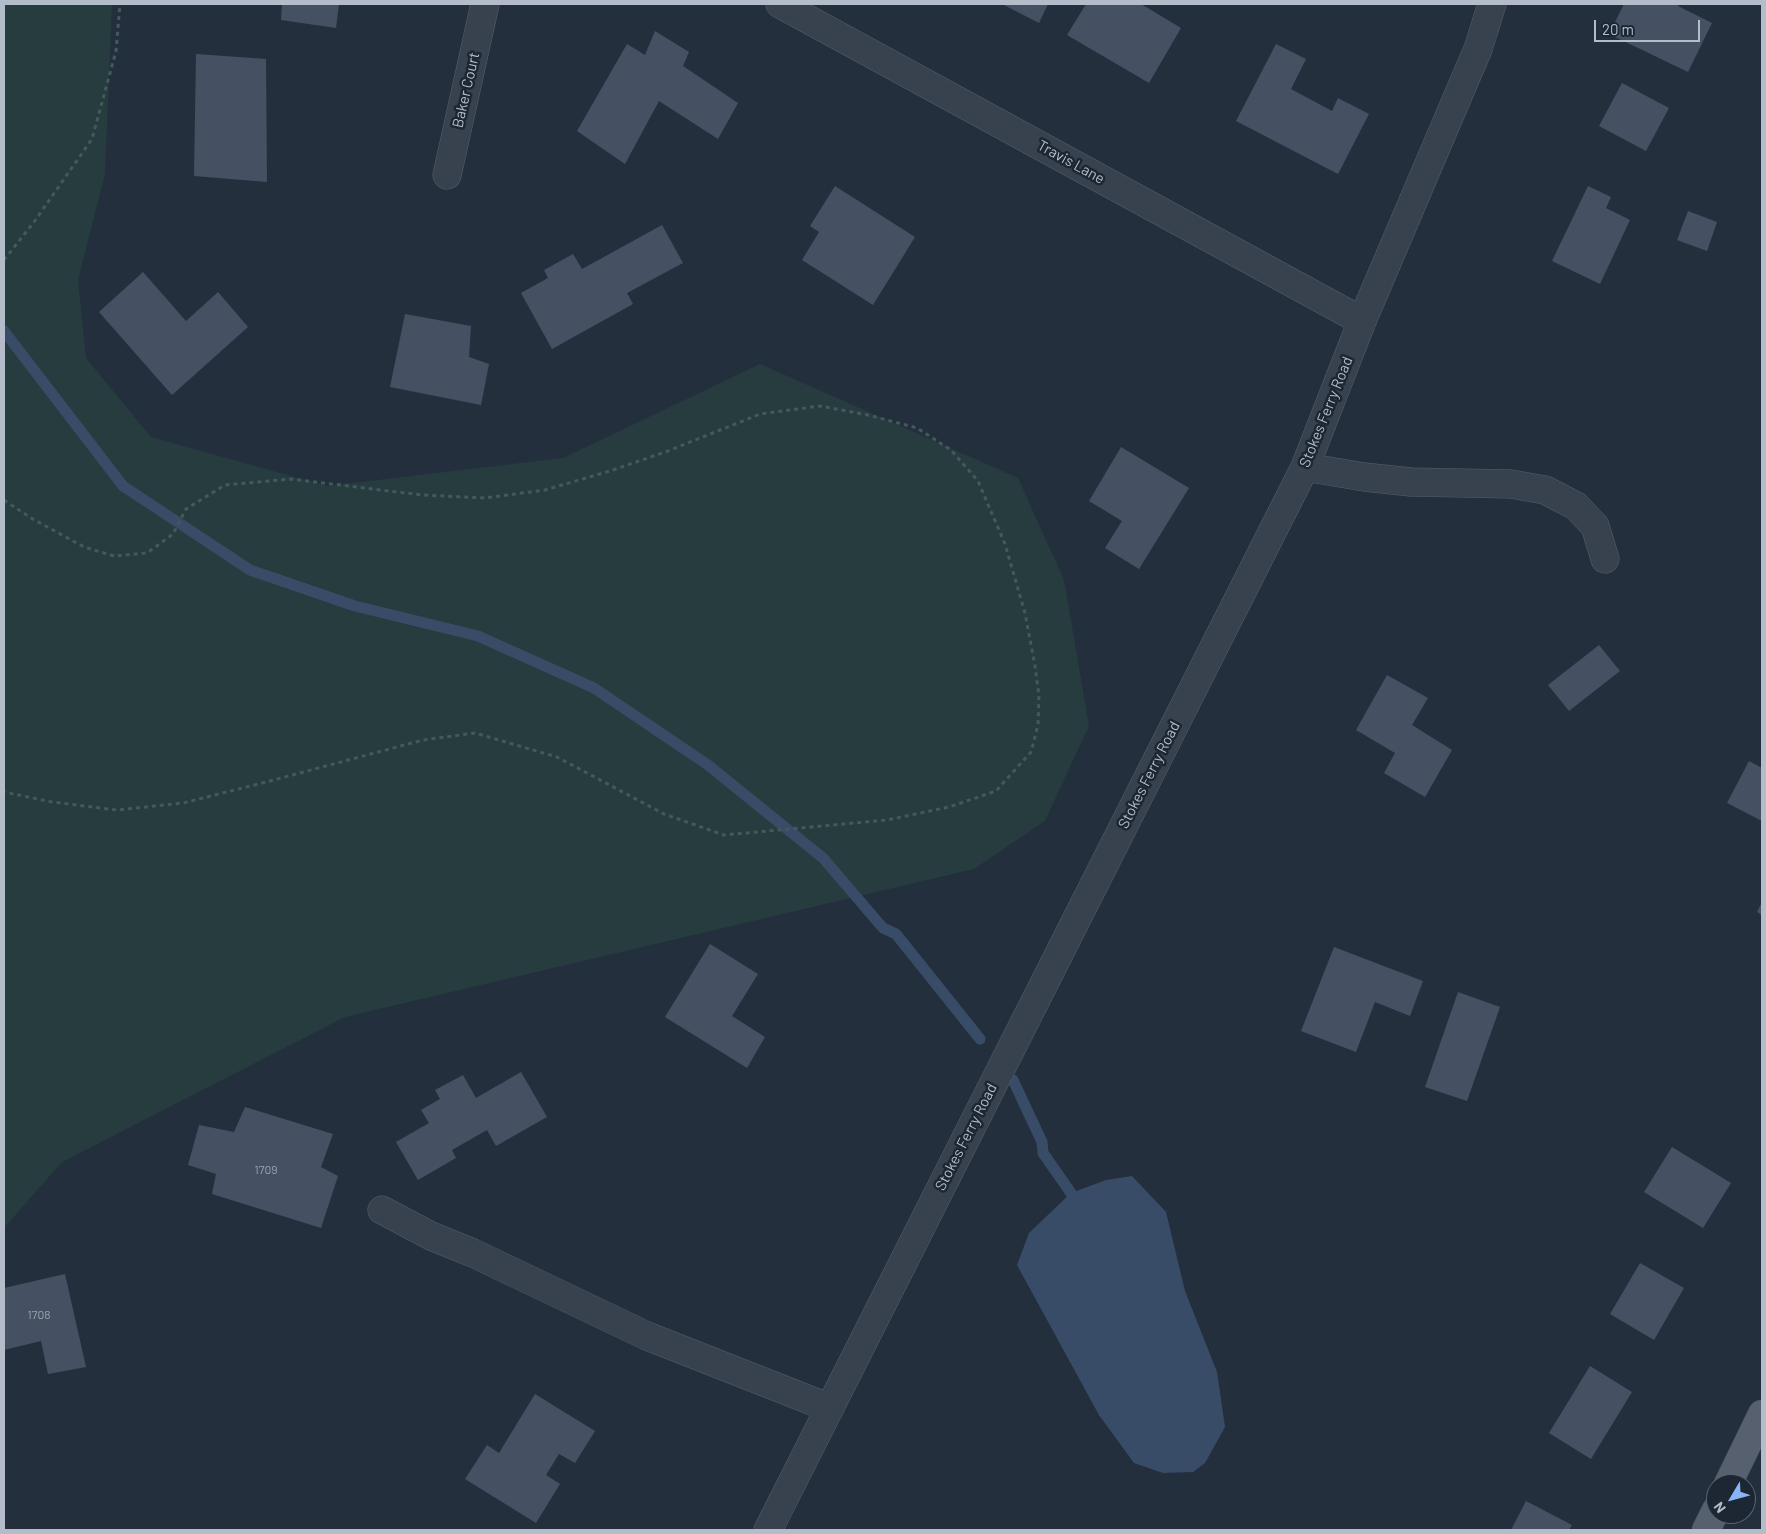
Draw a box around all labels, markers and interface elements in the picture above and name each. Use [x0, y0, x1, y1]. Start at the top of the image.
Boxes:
scale bar [1596, 10, 1702, 42]
text: 20 m [1602, 20, 1634, 38]
street label: Baker Court [449, 50, 483, 130]
street label: Travis Lane [1034, 136, 1108, 188]
street label: Stokes Ferry Road [1296, 354, 1356, 470]
street label: Stokes Ferry Road [1114, 718, 1184, 832]
street label: Stokes Ferry Road [931, 1080, 1001, 1194]
house number: 1709 [255, 1163, 277, 1177]
house number: 1708 [28, 1308, 50, 1322]
north arrow [1706, 1474, 1756, 1524]
text: N [1710, 1499, 1729, 1517]

